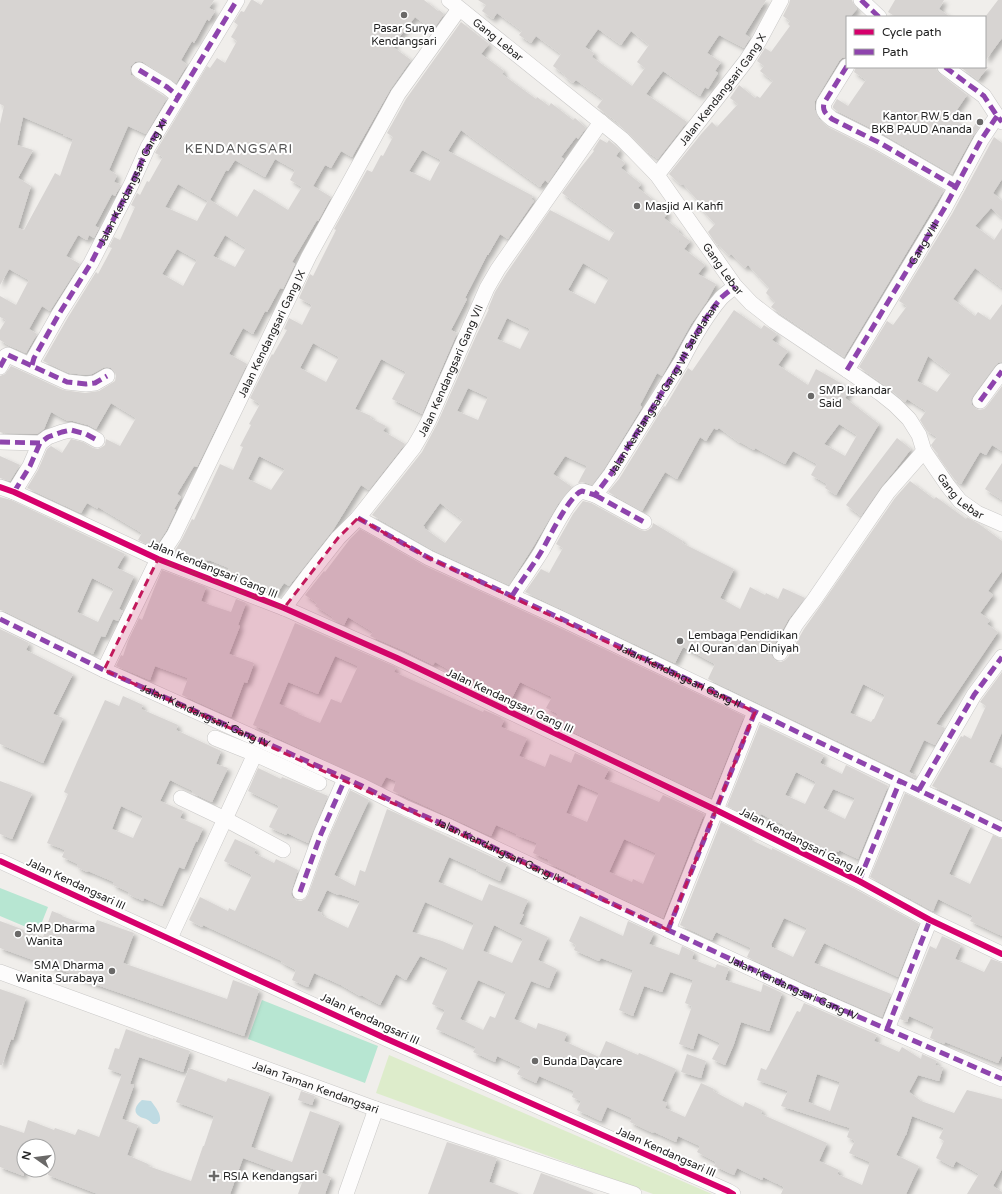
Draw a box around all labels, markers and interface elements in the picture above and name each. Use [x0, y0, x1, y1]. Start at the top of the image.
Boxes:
marker: Pasar Surya Kendangsari [399, 10, 409, 20]
street label: Gang Lebar [470, 15, 527, 64]
legend [846, 16, 986, 68]
place label: Pasar Surya Kendangsari [371, 22, 437, 48]
text: Cycle path [882, 25, 941, 39]
street label: Jalan Kendangsari Gang X [676, 31, 768, 148]
text: Path [882, 45, 908, 59]
place label: Kantor RW 5 dan BKB PAUD Ananda [871, 110, 972, 136]
street label: Jalan Kendangsari Gang XI [95, 117, 170, 247]
marker: Kantor RW 5 dan BKB PAUD Ananda [975, 117, 985, 127]
district label: KENDANGSARI [185, 141, 293, 157]
place label: Masjid Al Kahfi [645, 200, 723, 213]
marker: Masjid Al Kahfi [632, 201, 642, 211]
street label: Gang VIII [905, 219, 941, 267]
street label: Gang Lebar [700, 240, 747, 298]
street label: Jalan Kendangsari Gang IX [235, 268, 308, 399]
street label: Jalan Kendangsari Gang VII Sekolahan [605, 300, 721, 478]
street label: Jalan Kendangsari Gang VII [415, 302, 485, 439]
place label: SMP Iskandar Said [819, 384, 892, 410]
marker: SMP Iskandar Said [806, 391, 816, 401]
street label: Gang Lebar [935, 471, 987, 522]
street label: Jalan Kendangsari Gang III [146, 537, 280, 601]
place label: Lembaga Pendidikan Al Quran dan Diniyah [688, 629, 799, 655]
marker: Lembaga Pendidikan Al Quran dan Diniyah [675, 636, 685, 646]
street label: Jalan Kendangsari Gang II [615, 640, 743, 710]
street label: Jalan Kendangsari Gang III [444, 666, 576, 736]
street label: Jalan Kendangsari Gang IV [139, 681, 272, 750]
street label: Jalan Kendangsari Gang III [737, 805, 867, 879]
street label: Jalan Kendangsari Gang IV [434, 815, 566, 887]
street label: Jalan Kendangsari III [25, 855, 127, 913]
place label: SMP Dharma Wanita [26, 922, 95, 948]
marker: SMP Dharma Wanita [13, 929, 23, 939]
street label: Jalan Kendangsari Gang IV [727, 953, 860, 1022]
place label: SMA Dharma Wanita Surabaya [16, 959, 104, 985]
marker: SMA Dharma Wanita Surabaya [107, 966, 117, 976]
street label: Jalan Kendangsari III [319, 990, 421, 1048]
place label: Bunda Daycare [543, 1055, 622, 1068]
marker: Bunda Daycare [530, 1056, 540, 1066]
street label: Jalan Taman Kendangsari [251, 1058, 380, 1116]
street label: Jalan Kendangsari III [614, 1124, 718, 1180]
north arrow [16, 1138, 56, 1178]
text: N [19, 1150, 34, 1162]
marker: RSIA Kendangsari [208, 1170, 220, 1182]
place label: RSIA Kendangsari [223, 1170, 317, 1183]

